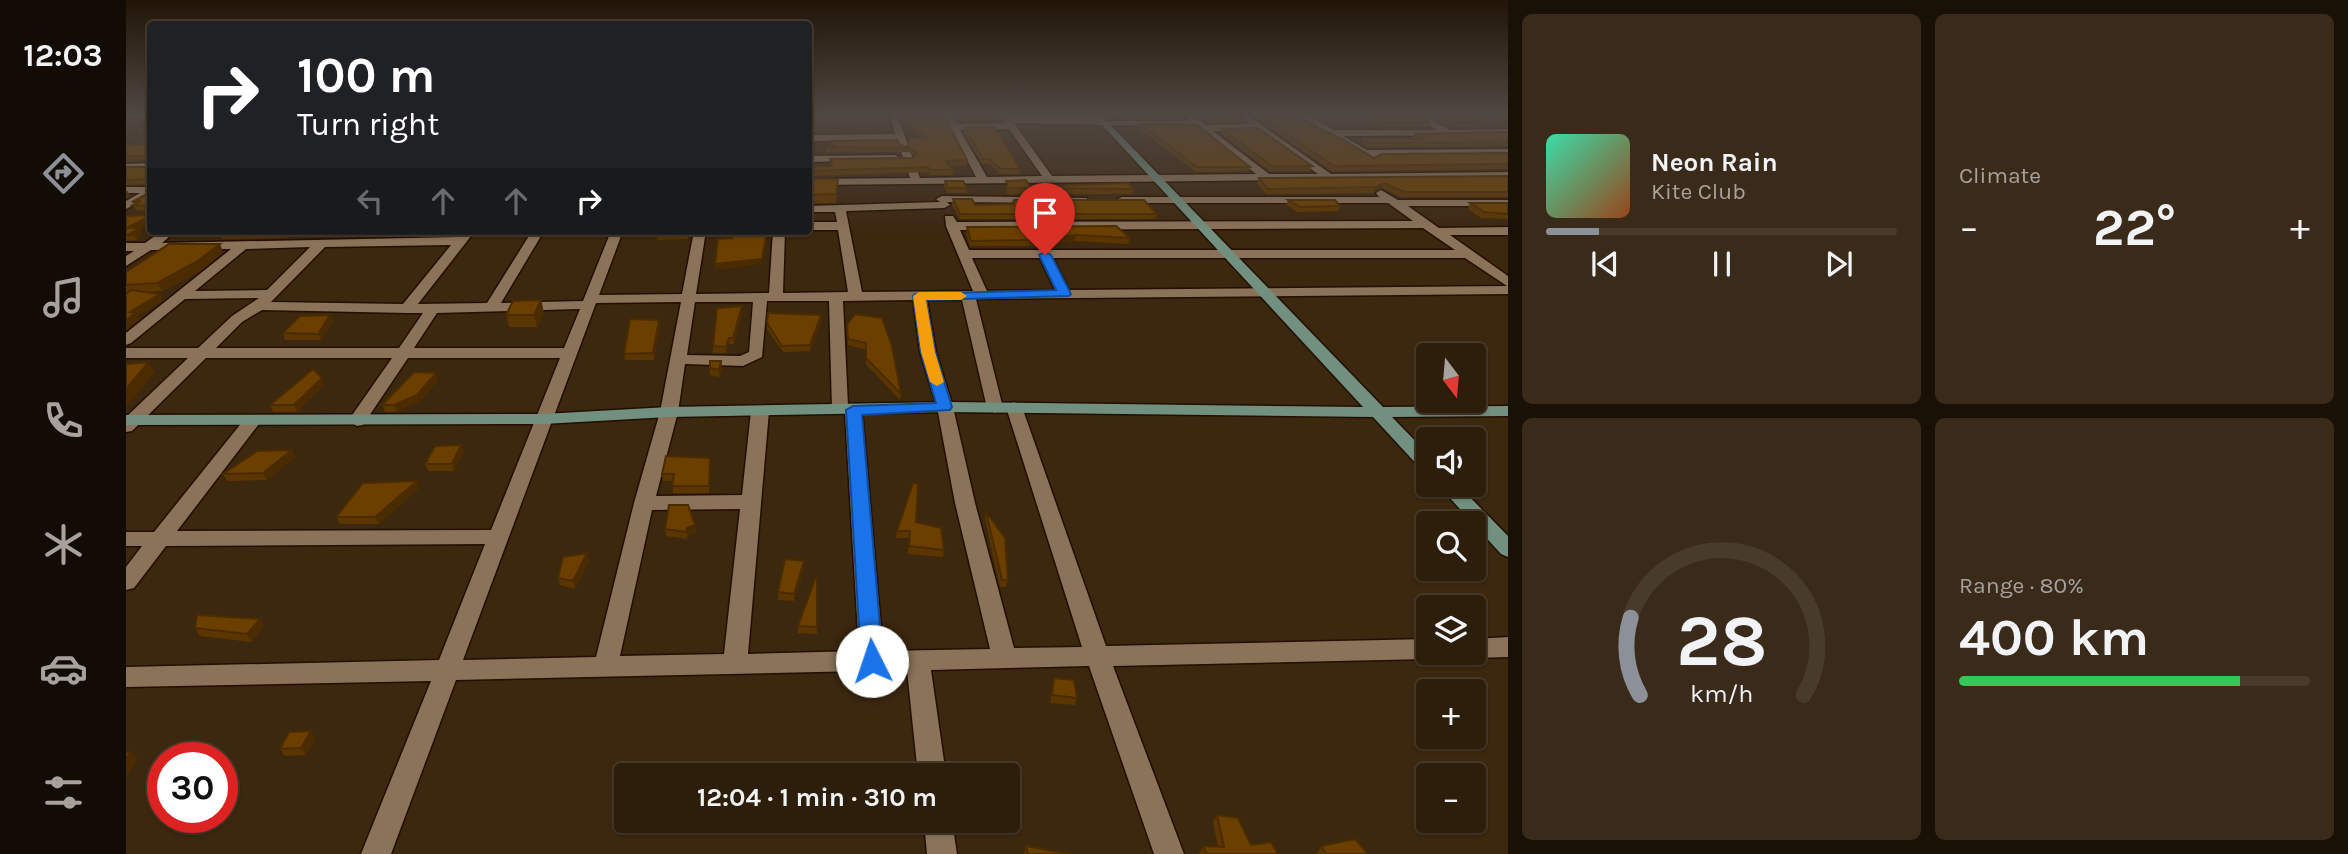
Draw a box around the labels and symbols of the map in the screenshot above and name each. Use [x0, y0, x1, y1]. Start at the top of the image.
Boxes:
pin [1015, 183, 1075, 255]
north arrow [1416, 343, 1486, 413]
position arrow [835, 624, 909, 698]
speed limit sign: 30 [147, 742, 238, 833]

